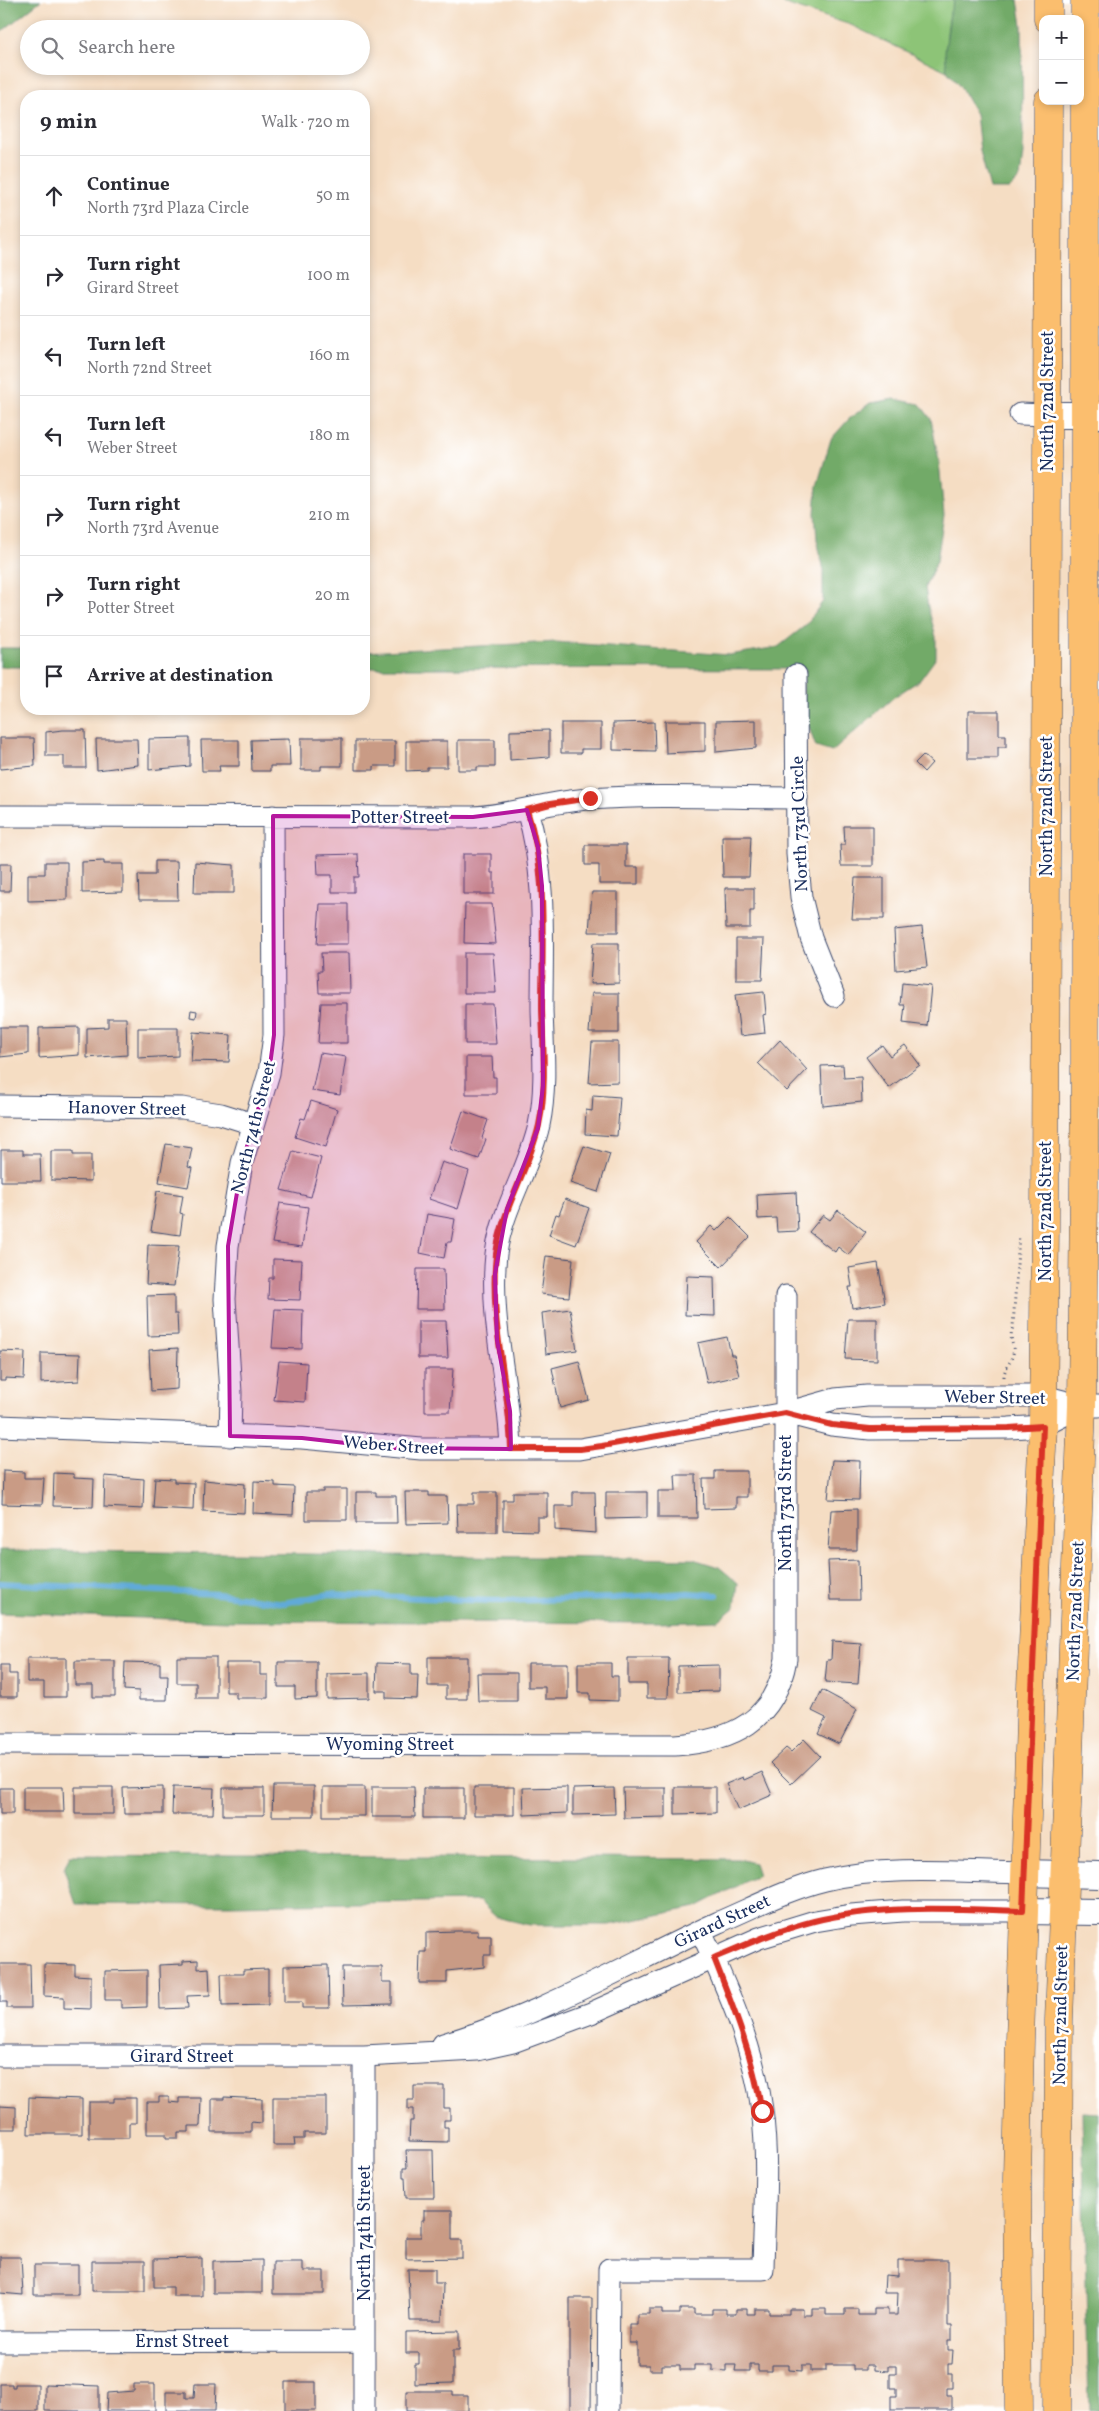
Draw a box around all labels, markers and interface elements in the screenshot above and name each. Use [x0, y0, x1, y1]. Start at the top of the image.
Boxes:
map controls [1039, 15, 1084, 105]
button: + [1039, 15, 1084, 60]
search box [20, 20, 370, 75]
icon: search [38, 34, 66, 62]
text: Search here [78, 35, 175, 61]
button: − [1039, 60, 1084, 105]
text: 9 min [40, 108, 97, 137]
text: Walk · 720 m [261, 112, 350, 134]
text: Continue [87, 172, 170, 198]
icon: ahead [40, 182, 68, 210]
text: 50 m [316, 185, 350, 207]
text: North 73rd Plaza Circle [87, 198, 249, 220]
text: Turn right [87, 252, 180, 278]
icon: right [40, 262, 68, 290]
text: 100 m [307, 265, 350, 287]
text: Girard Street [87, 278, 179, 300]
street label: North 72nd Street [1036, 331, 1061, 471]
text: Turn left [87, 332, 166, 358]
icon: left [40, 342, 68, 370]
text: 160 m [309, 345, 350, 367]
text: North 72nd Street [87, 358, 212, 380]
text: Turn left [87, 412, 166, 438]
icon: left [40, 422, 68, 450]
text: 180 m [309, 425, 350, 447]
text: Weber Street [87, 438, 178, 460]
text: Turn right [87, 492, 180, 518]
icon: right [40, 502, 68, 530]
text: 210 m [308, 505, 350, 527]
text: North 73rd Avenue [87, 518, 219, 540]
text: Turn right [87, 572, 180, 598]
icon: right [40, 582, 68, 610]
text: 20 m [315, 585, 350, 607]
text: Potter Street [87, 598, 175, 620]
icon: arrive [40, 662, 68, 690]
text: Arrive at destination [87, 663, 273, 689]
street label: North 72nd Street [1035, 736, 1060, 876]
street label: North 73rd Circle [786, 756, 815, 892]
route end [579, 787, 602, 810]
street label: Potter Street [351, 806, 449, 831]
street label: North 74th Street [226, 1058, 283, 1197]
street label: Hanover Street [67, 1096, 187, 1123]
street label: North 72nd Street [1034, 1141, 1059, 1281]
street label: Weber Street [944, 1385, 1046, 1412]
street label: Weber Street [342, 1430, 446, 1463]
street label: North 73rd Street [774, 1434, 799, 1572]
street label: North 72nd Street [1062, 1540, 1091, 1682]
street label: Wyoming Street [326, 1733, 454, 1758]
street label: Girard Street [670, 1889, 775, 1956]
street label: North 72nd Street [1048, 1944, 1075, 2086]
street label: Girard Street [130, 2045, 234, 2070]
route start [751, 2100, 774, 2123]
street label: North 74th Street [353, 2165, 378, 2301]
street label: Ernst Street [135, 2330, 229, 2355]

